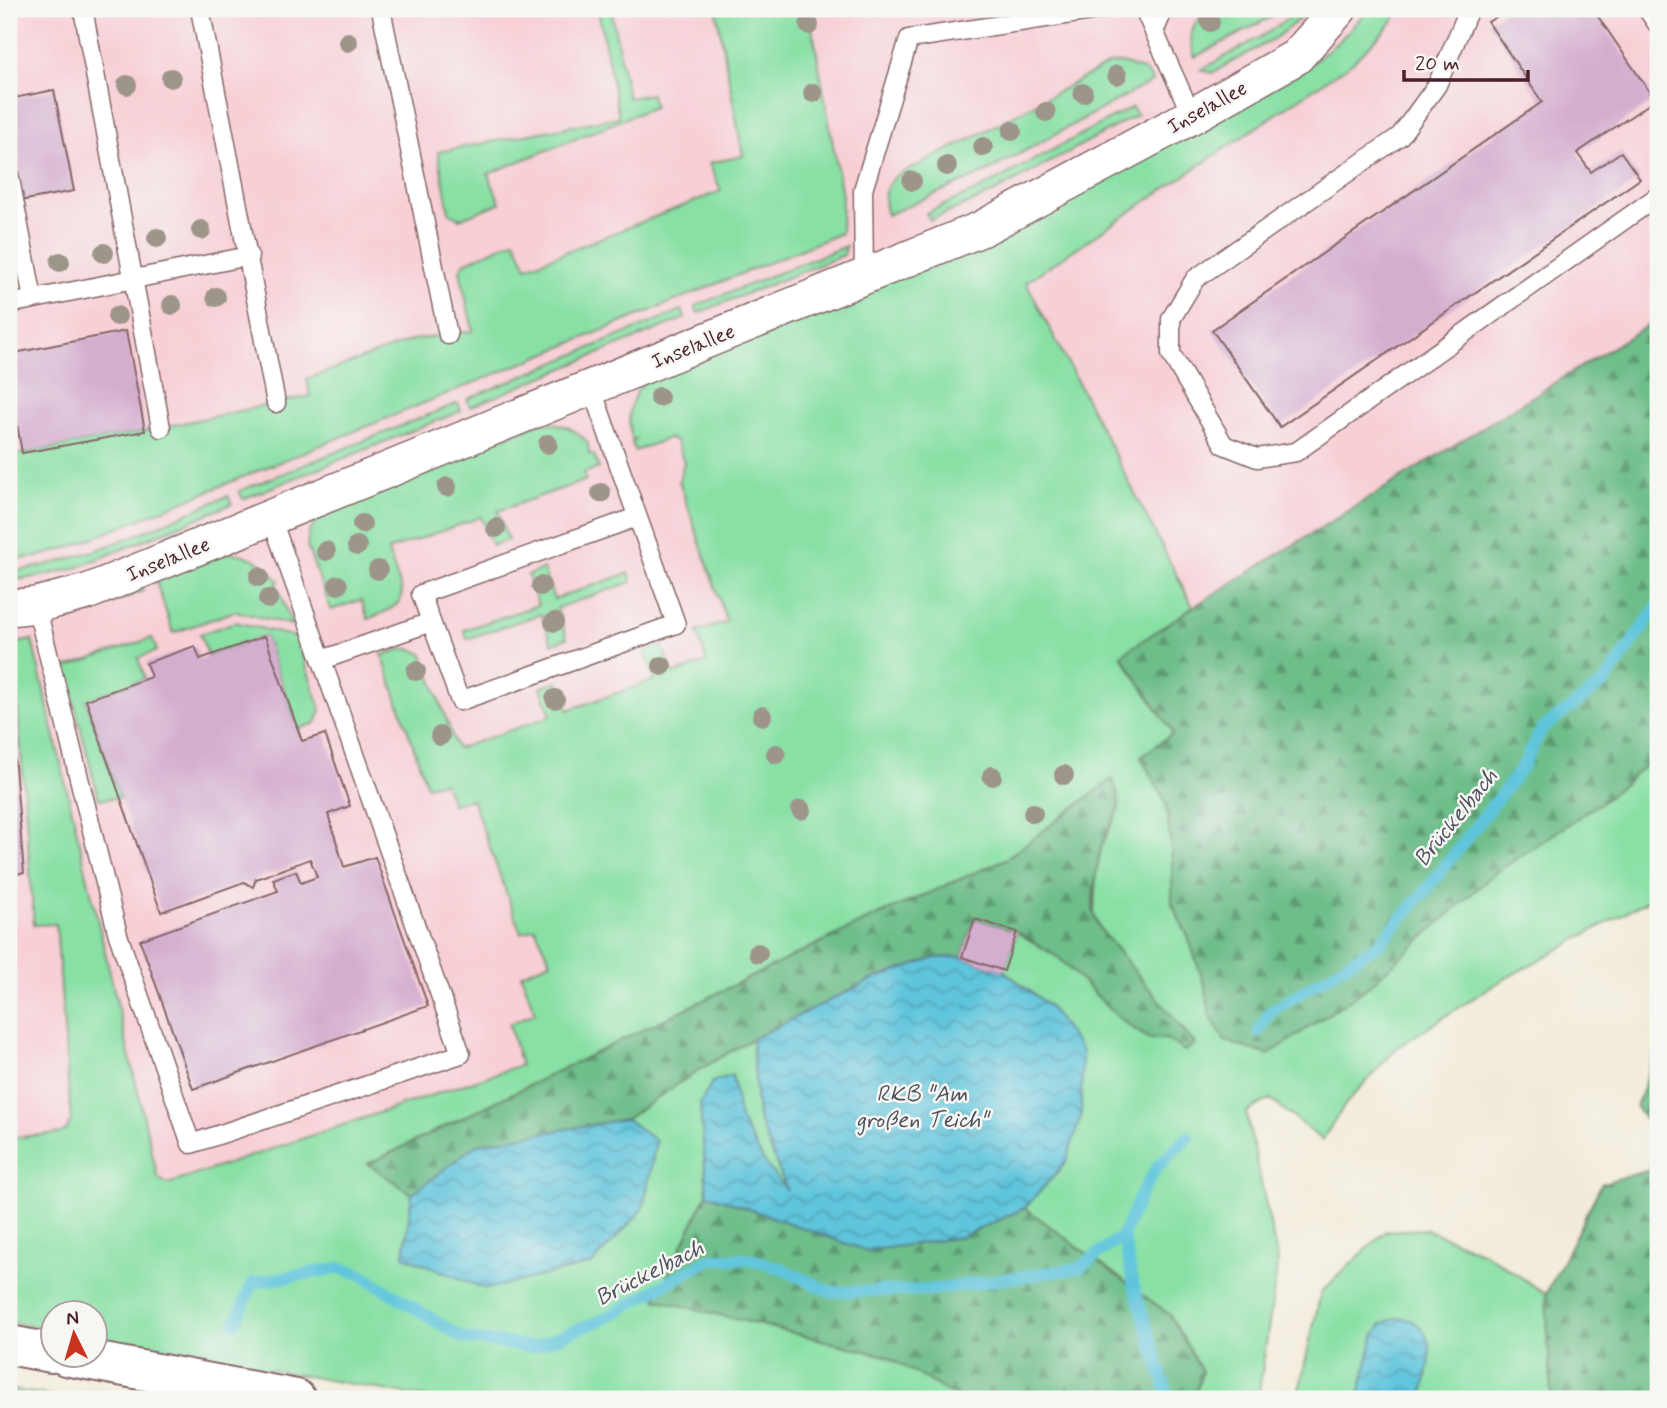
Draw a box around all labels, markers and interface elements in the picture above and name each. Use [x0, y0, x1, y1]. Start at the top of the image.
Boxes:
scale bar [1404, 38, 1529, 82]
text: 20 m [1415, 50, 1460, 78]
street label: Inselallee [1162, 74, 1253, 141]
street label: Inselallee [648, 318, 739, 376]
street label: Inselallee [123, 531, 214, 589]
water label: Brückelbach [1408, 763, 1505, 873]
water label: RKB "Am großen Teich" [856, 1080, 991, 1136]
water label: Brückelbach [591, 1234, 709, 1314]
north arrow [38, 1300, 108, 1370]
text: N [65, 1306, 80, 1332]

